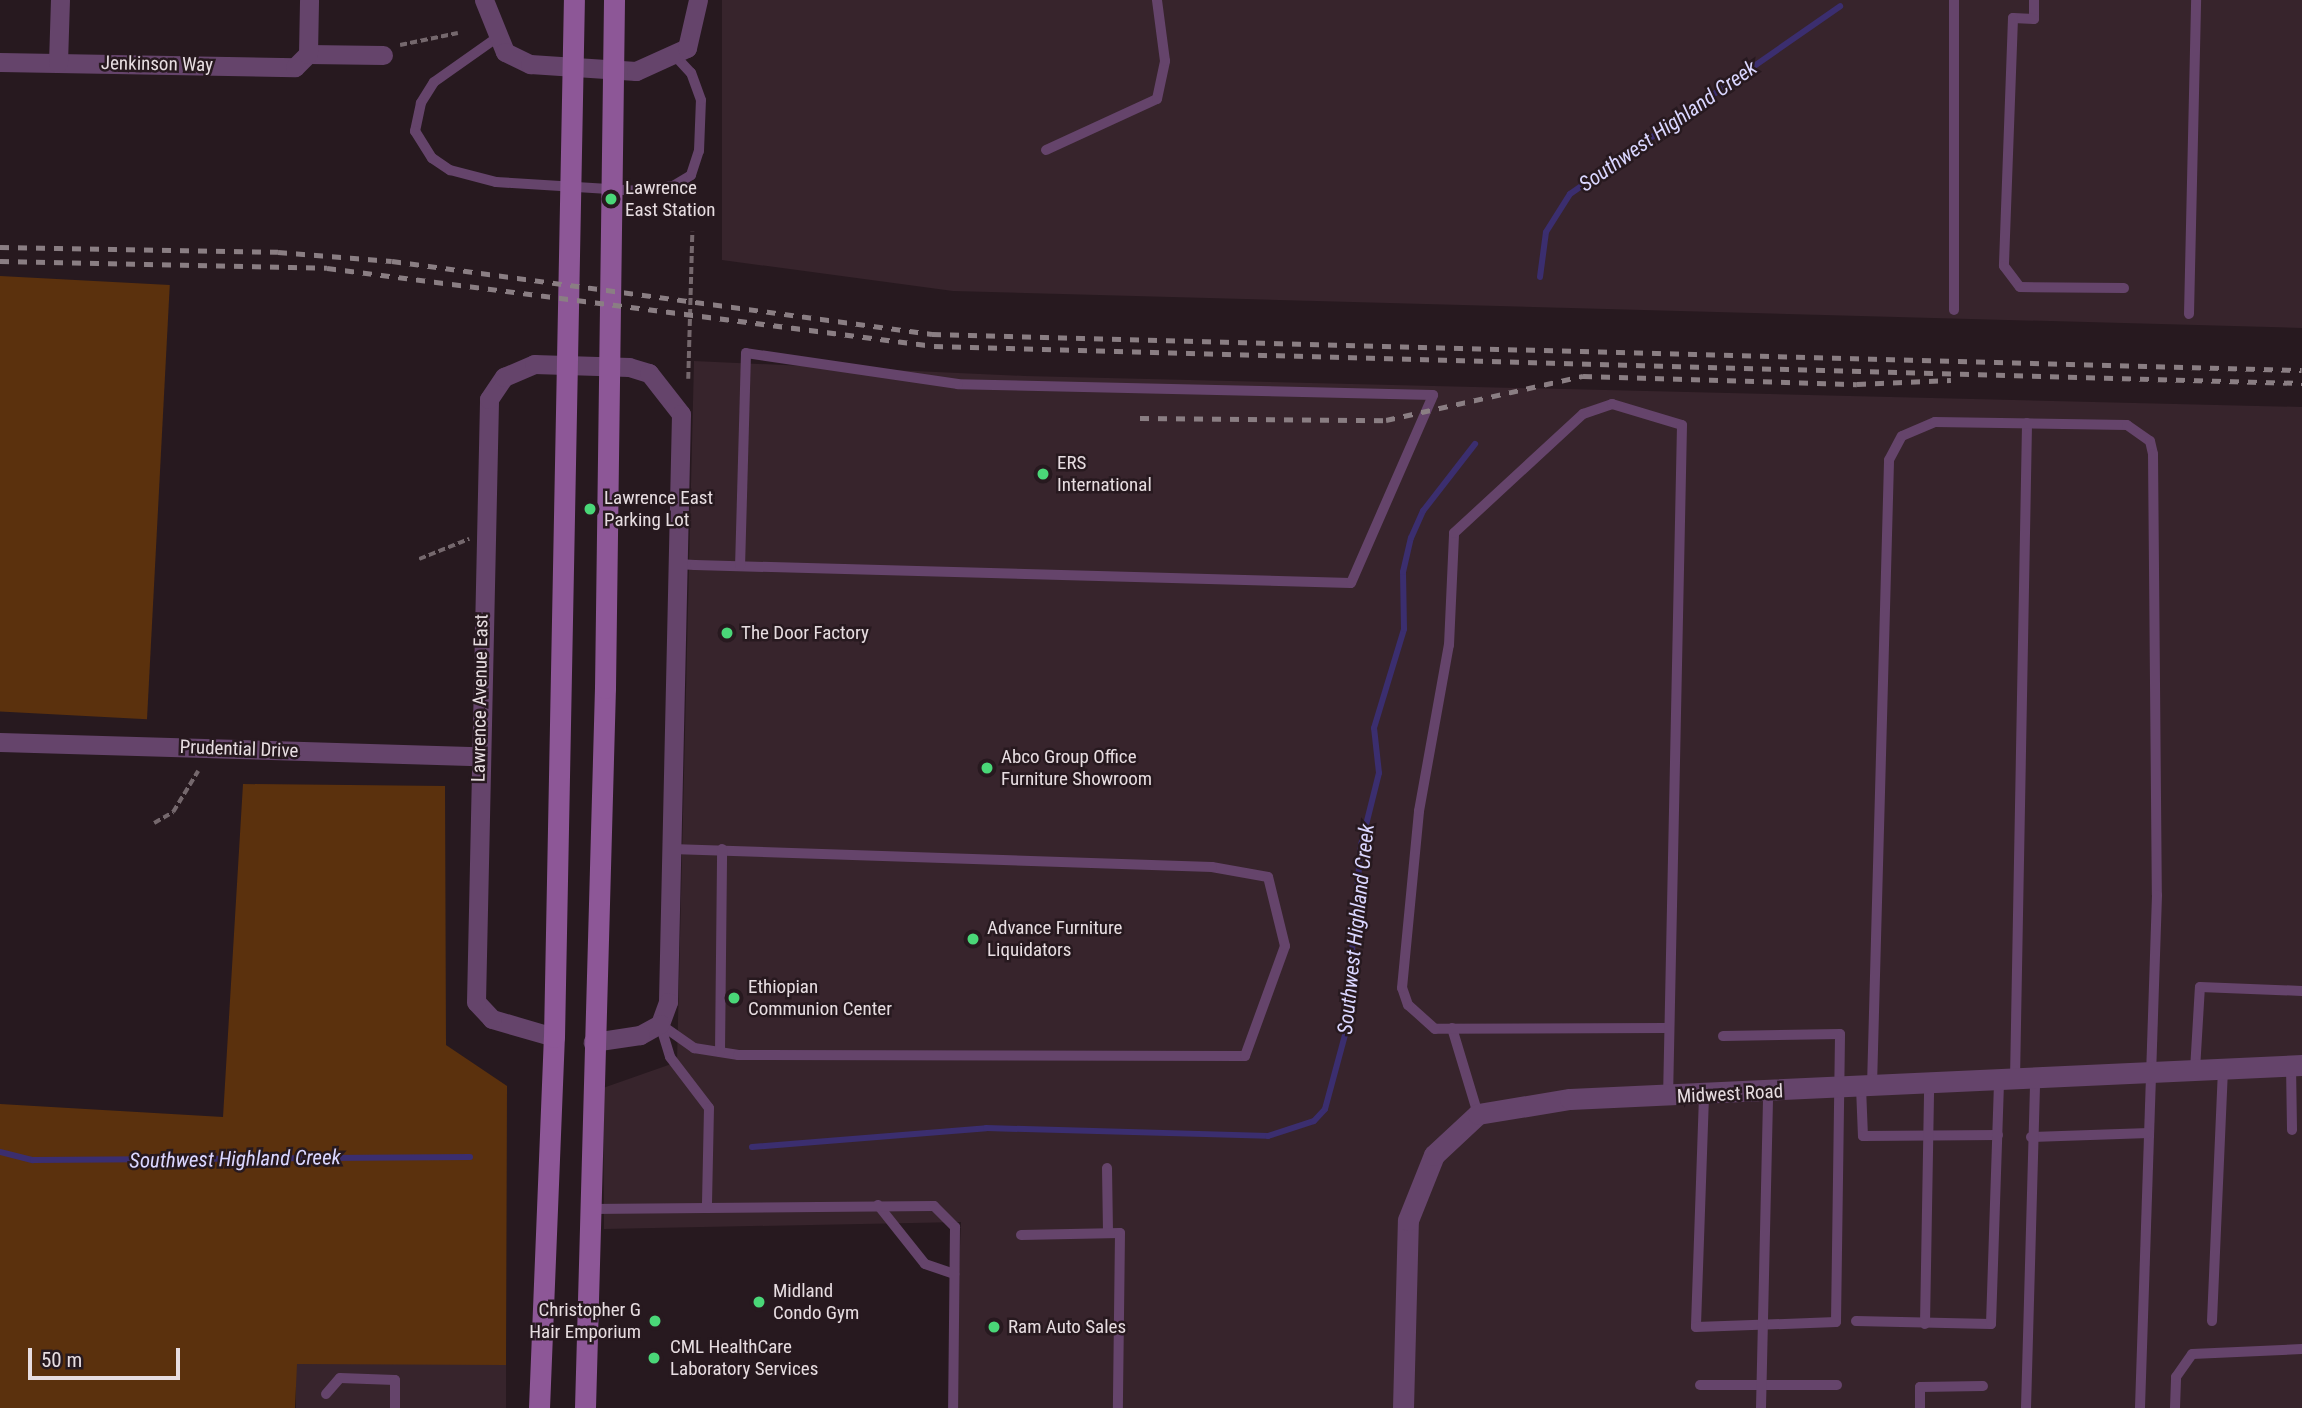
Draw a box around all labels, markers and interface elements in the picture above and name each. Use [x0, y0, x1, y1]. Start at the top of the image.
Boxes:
street label: Jenkinson Way [101, 52, 213, 76]
water label: Southwest Highland Creek [1574, 55, 1762, 197]
place label: Lawrence East Station [625, 177, 715, 221]
marker: Lawrence East Station [603, 191, 619, 207]
place label: ERS International [1057, 452, 1152, 496]
marker: ERS International [1035, 466, 1051, 482]
place label: Lawrence East Parking Lot [604, 487, 713, 531]
marker: Lawrence East Parking Lot [582, 501, 598, 517]
street label: Lawrence Avenue East [467, 614, 493, 782]
place label: The Door Factory [741, 622, 869, 644]
marker: The Door Factory [719, 625, 735, 641]
street label: Prudential Drive [179, 736, 299, 762]
place label: Abco Group Office Furniture Showroom [1001, 746, 1152, 790]
marker: Abco Group Office Furniture Showroom [979, 760, 995, 776]
water label: Southwest Highland Creek [1332, 822, 1380, 1036]
place label: Advance Furniture Liquidators [987, 917, 1123, 961]
marker: Advance Furniture Liquidators [965, 931, 981, 947]
place label: Ethiopian Communion Center [748, 976, 892, 1020]
marker: Ethiopian Communion Center [726, 990, 742, 1006]
street label: Midwest Road [1676, 1080, 1784, 1108]
water label: Southwest Highland Creek [129, 1145, 341, 1173]
place label: Midland Condo Gym [773, 1280, 859, 1324]
marker: Midland Condo Gym [751, 1294, 767, 1310]
place label: Christopher G Hair Emporium [529, 1299, 641, 1343]
marker: Christopher G Hair Emporium [647, 1313, 663, 1329]
place label: Ram Auto Sales [1008, 1316, 1126, 1338]
marker: Ram Auto Sales [986, 1319, 1002, 1335]
scale bar [32, 1334, 184, 1378]
place label: CML HealthCare Laboratory Services [670, 1336, 818, 1380]
text: 50 m [41, 1348, 82, 1372]
marker: CML HealthCare Laboratory Services [644, 1348, 664, 1368]

